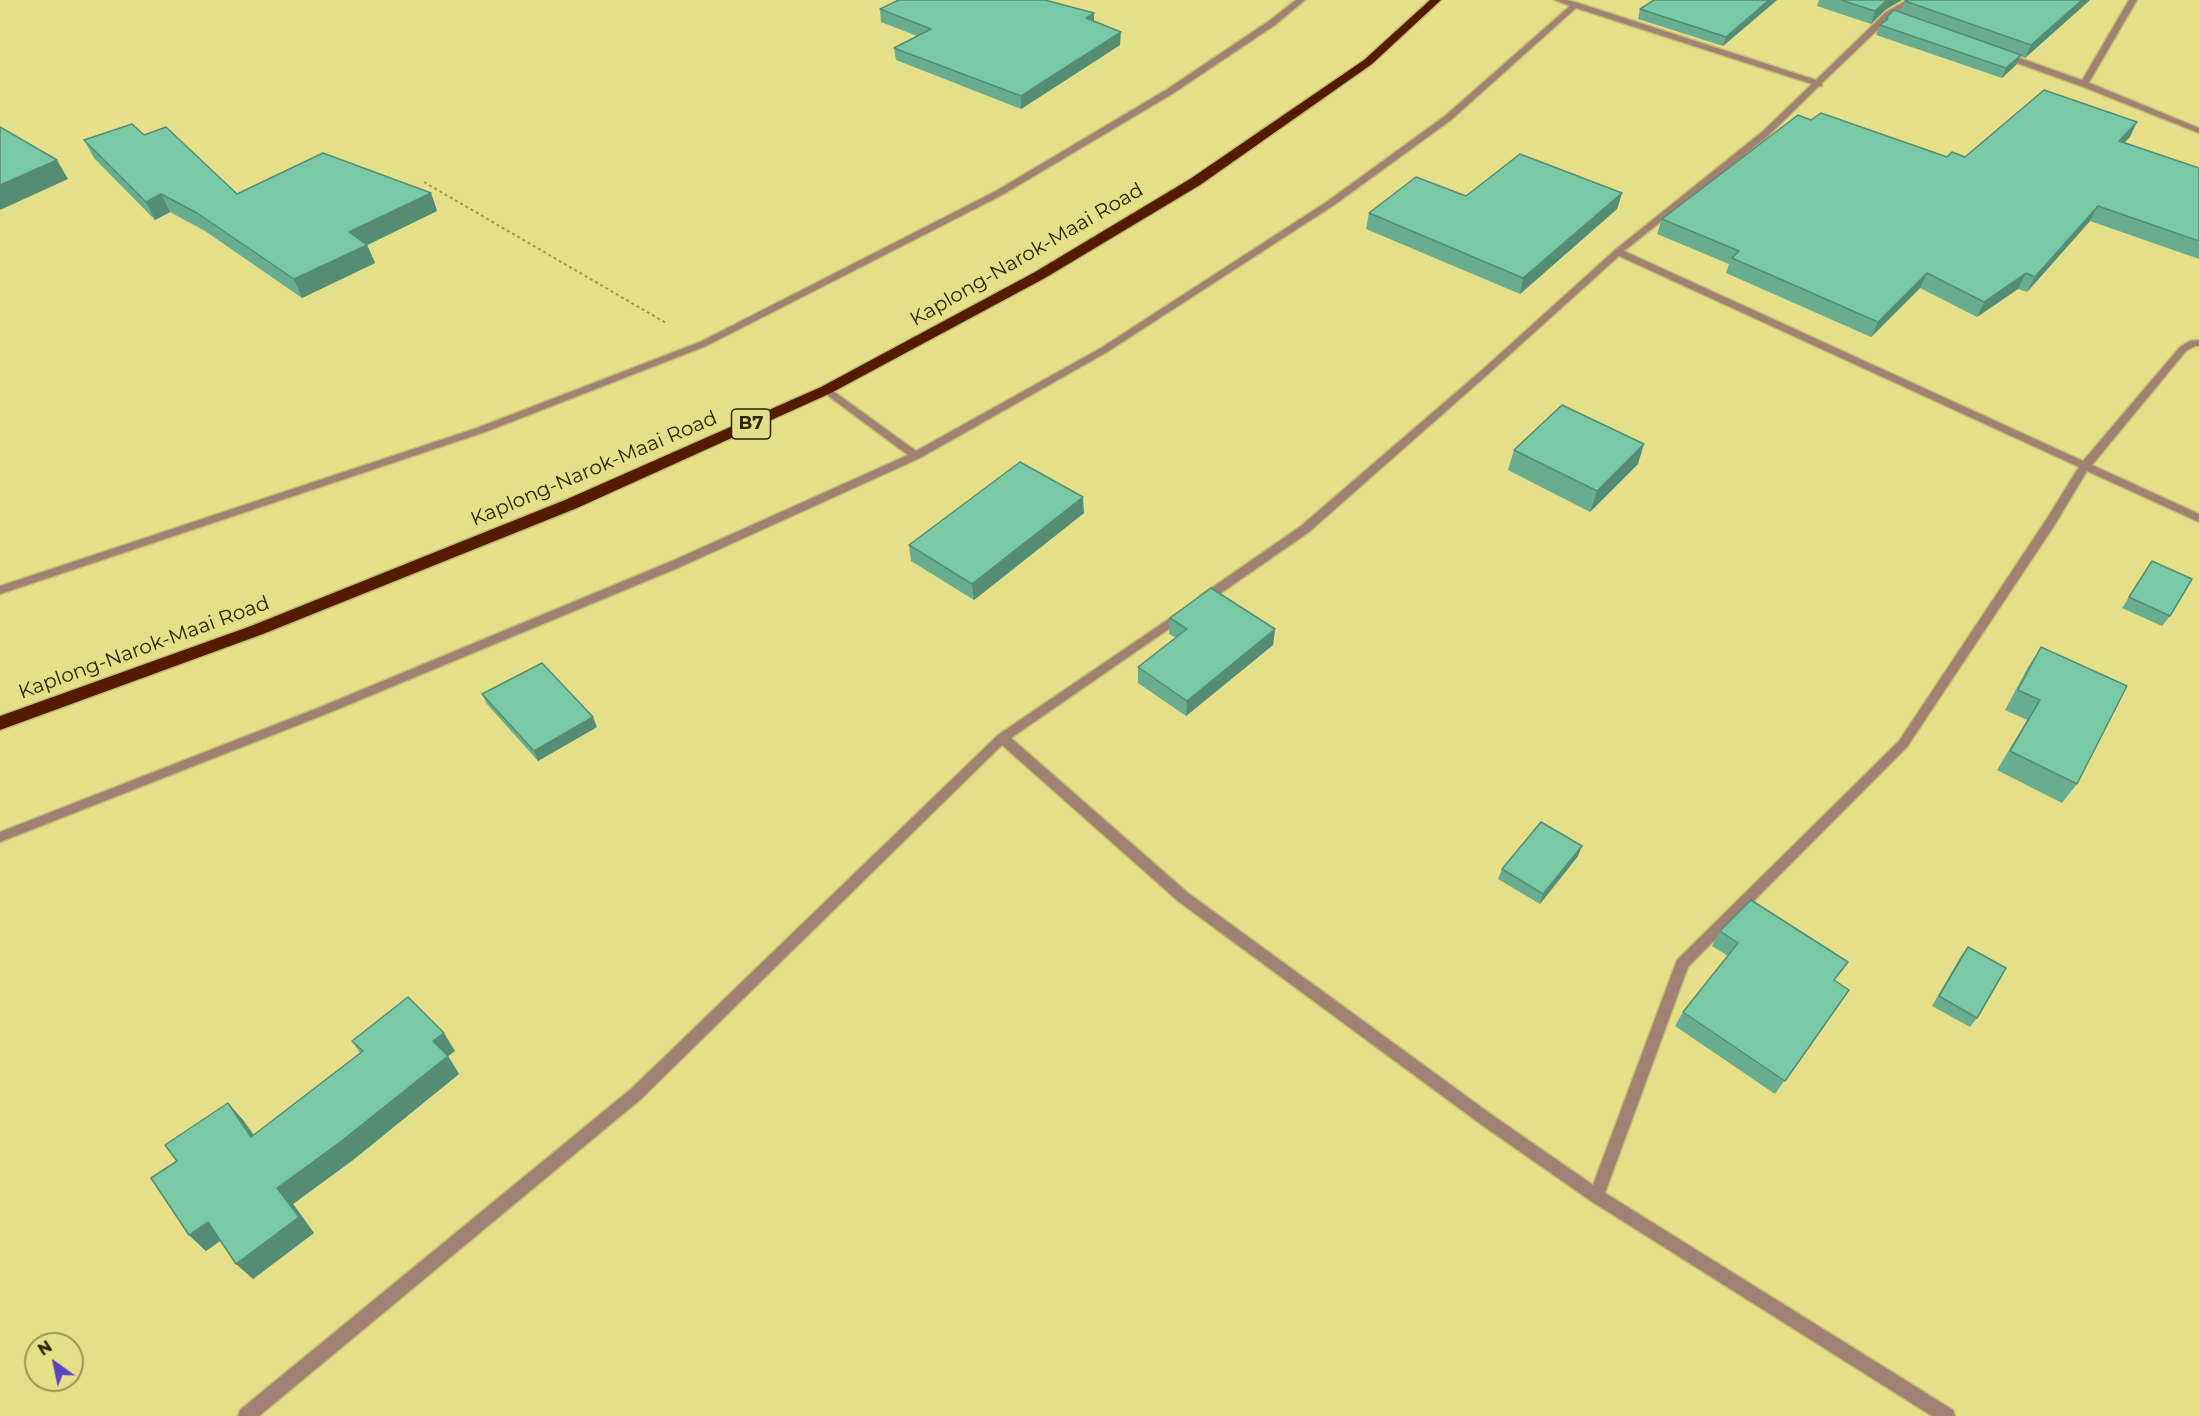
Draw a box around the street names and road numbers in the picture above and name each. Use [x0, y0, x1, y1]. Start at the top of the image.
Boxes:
street label: Kaplong-Narok-Maai Road [906, 178, 1148, 332]
street label: Kaplong-Narok-Maai Road [467, 406, 721, 532]
road number: B7 [732, 409, 771, 439]
street label: Kaplong-Narok-Maai Road [15, 591, 273, 705]

